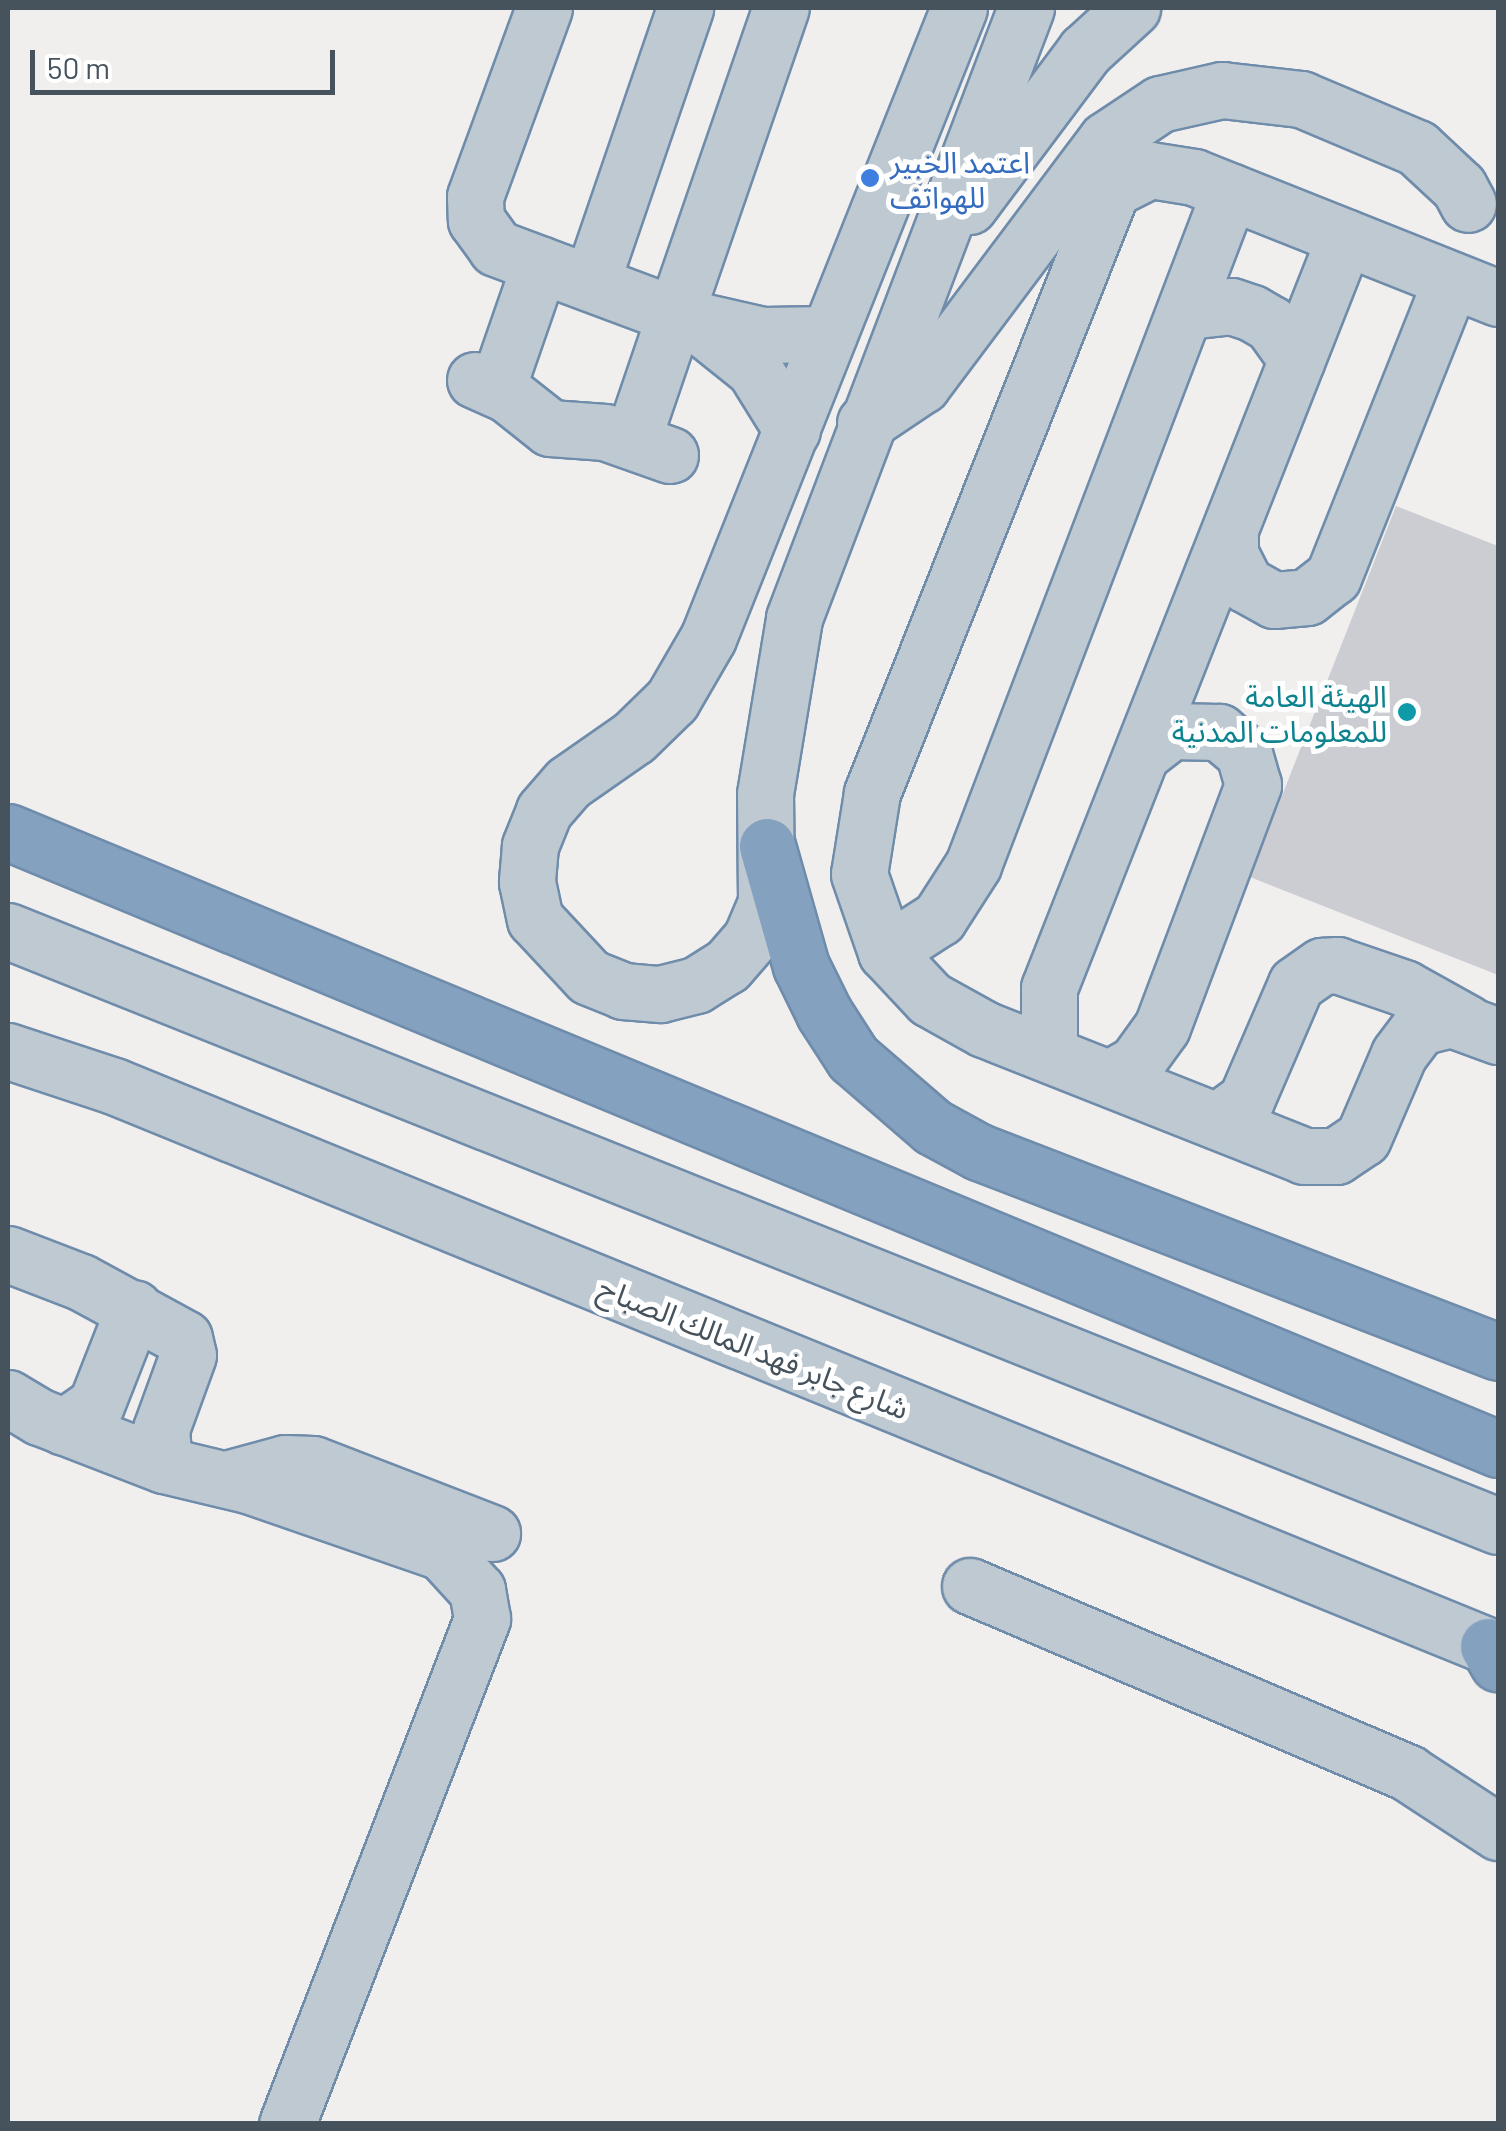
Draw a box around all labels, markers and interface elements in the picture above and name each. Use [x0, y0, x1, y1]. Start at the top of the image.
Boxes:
scale bar [35, 30, 340, 92]
text: 50 m [47, 49, 110, 85]
place label: اعتمد الخبير للهواتف [890, 143, 1030, 214]
marker: اعتمد الخبير للهواتف [859, 167, 881, 189]
place label: الهيئة العامة للمعلومات المدنية [1172, 677, 1387, 748]
marker: الهيئة العامة للمعلومات المدنية [1396, 701, 1418, 723]
street label: شارع جابر فهد المالك الصباح [594, 1268, 914, 1426]

